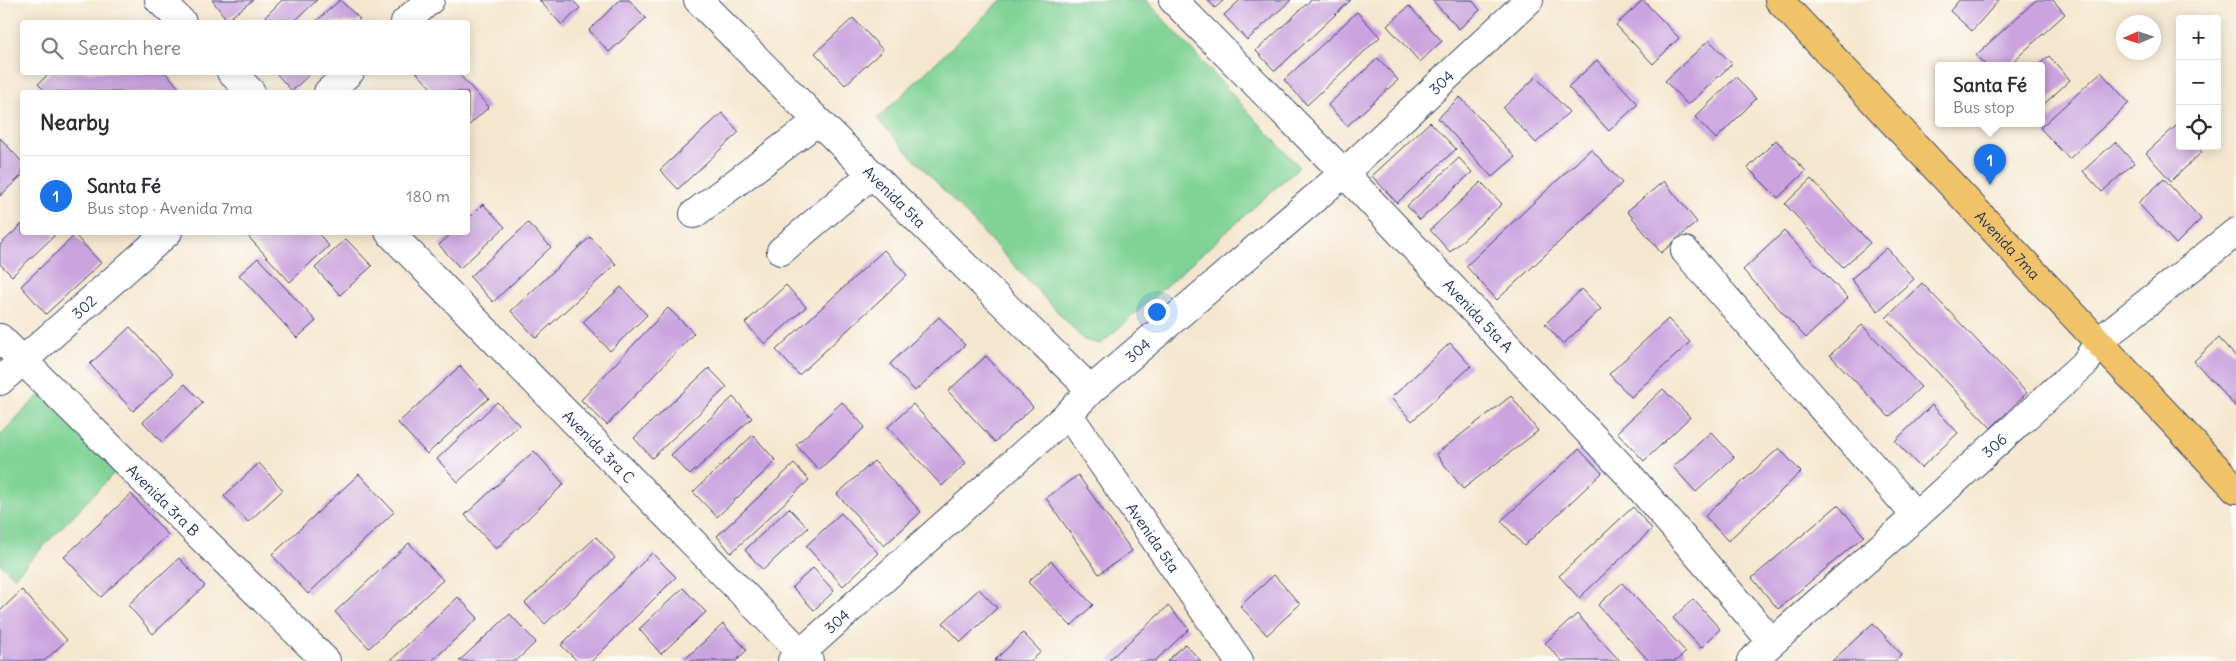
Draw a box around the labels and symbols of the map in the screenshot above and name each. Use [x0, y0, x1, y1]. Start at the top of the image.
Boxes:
north arrow [2116, 15, 2161, 60]
street label: 304 [1425, 66, 1458, 98]
pin: 1 [1974, 144, 2006, 185]
street label: Avenida 5ta [859, 162, 930, 232]
street label: Avenida 7ma [1971, 206, 2045, 283]
street label: Avenida 5ta A [1439, 275, 1518, 356]
street label: 302 [68, 291, 100, 323]
your location [1144, 299, 1170, 325]
street label: 304 [1121, 334, 1154, 366]
street label: Avenida 3ra C [559, 406, 639, 487]
street label: 306 [1978, 429, 2010, 461]
street label: Avenida 3ra B [123, 460, 204, 540]
street label: Avenida 5ta [1123, 499, 1184, 576]
street label: 304 [820, 605, 853, 637]

